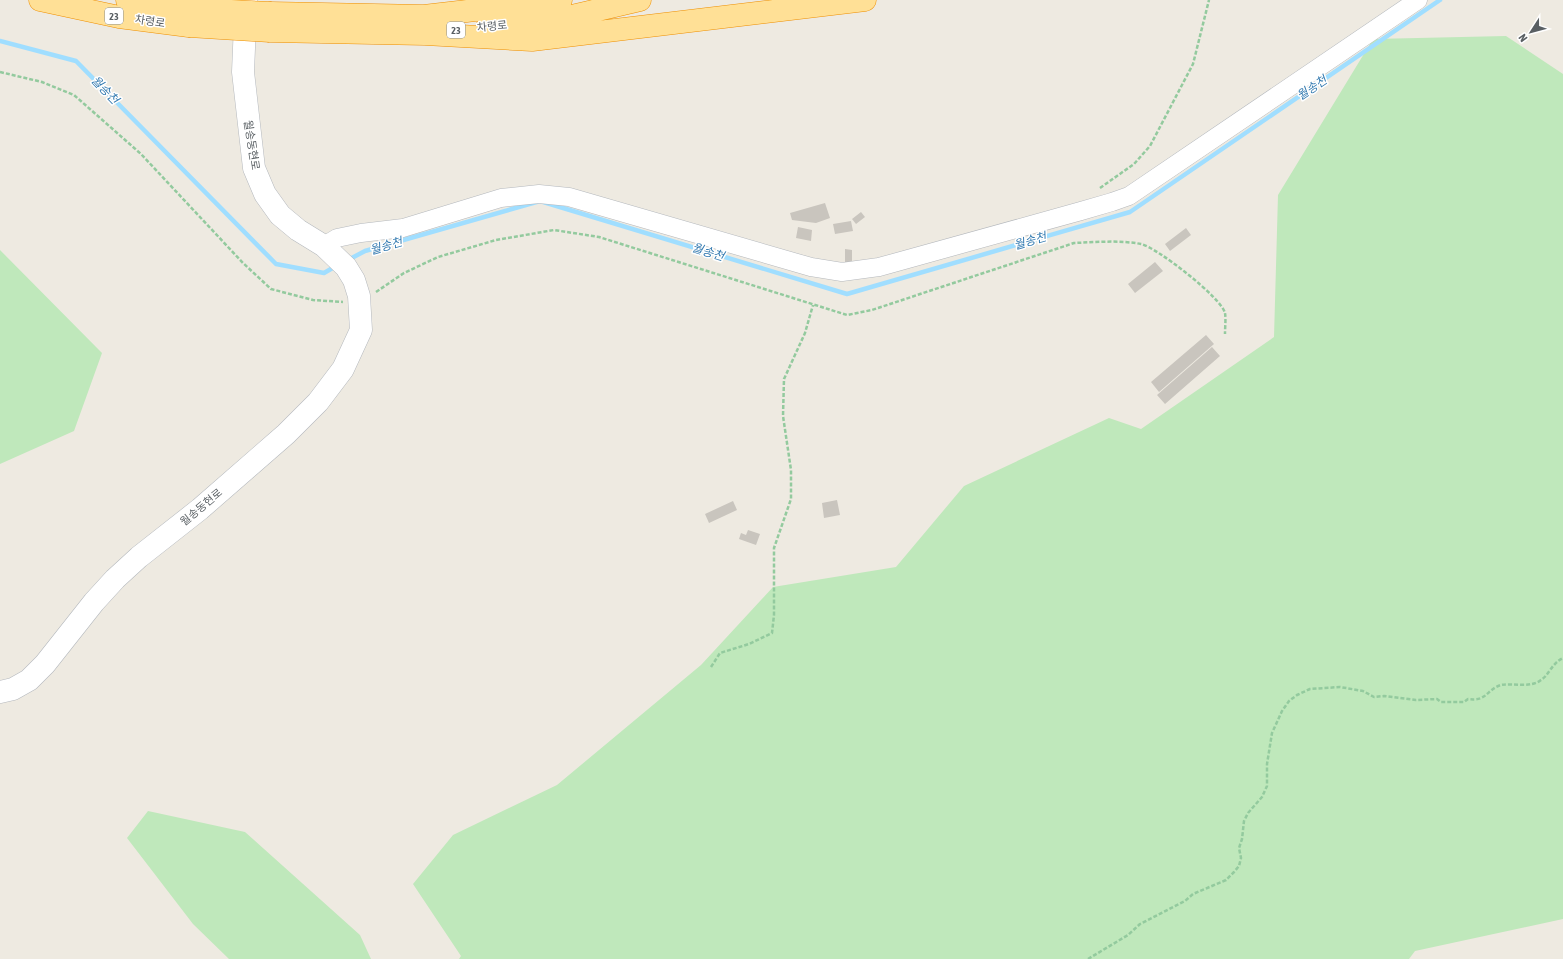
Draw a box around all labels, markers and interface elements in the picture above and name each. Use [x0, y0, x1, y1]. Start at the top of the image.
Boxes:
road number: 23 [105, 8, 123, 24]
north arrow [1511, 12, 1551, 52]
street label: 차령로 [134, 13, 166, 29]
street label: 차령로 [476, 18, 508, 34]
road number: 23 [447, 22, 465, 38]
text: N [1516, 32, 1530, 44]
water label: 월송천 [1294, 72, 1331, 103]
water label: 월송천 [88, 73, 123, 108]
street label: 월송동현로 [242, 119, 262, 171]
water label: 월송천 [1012, 229, 1050, 252]
water label: 월송천 [368, 234, 406, 257]
water label: 월송천 [690, 240, 728, 264]
street label: 월송동현로 [178, 486, 224, 528]

